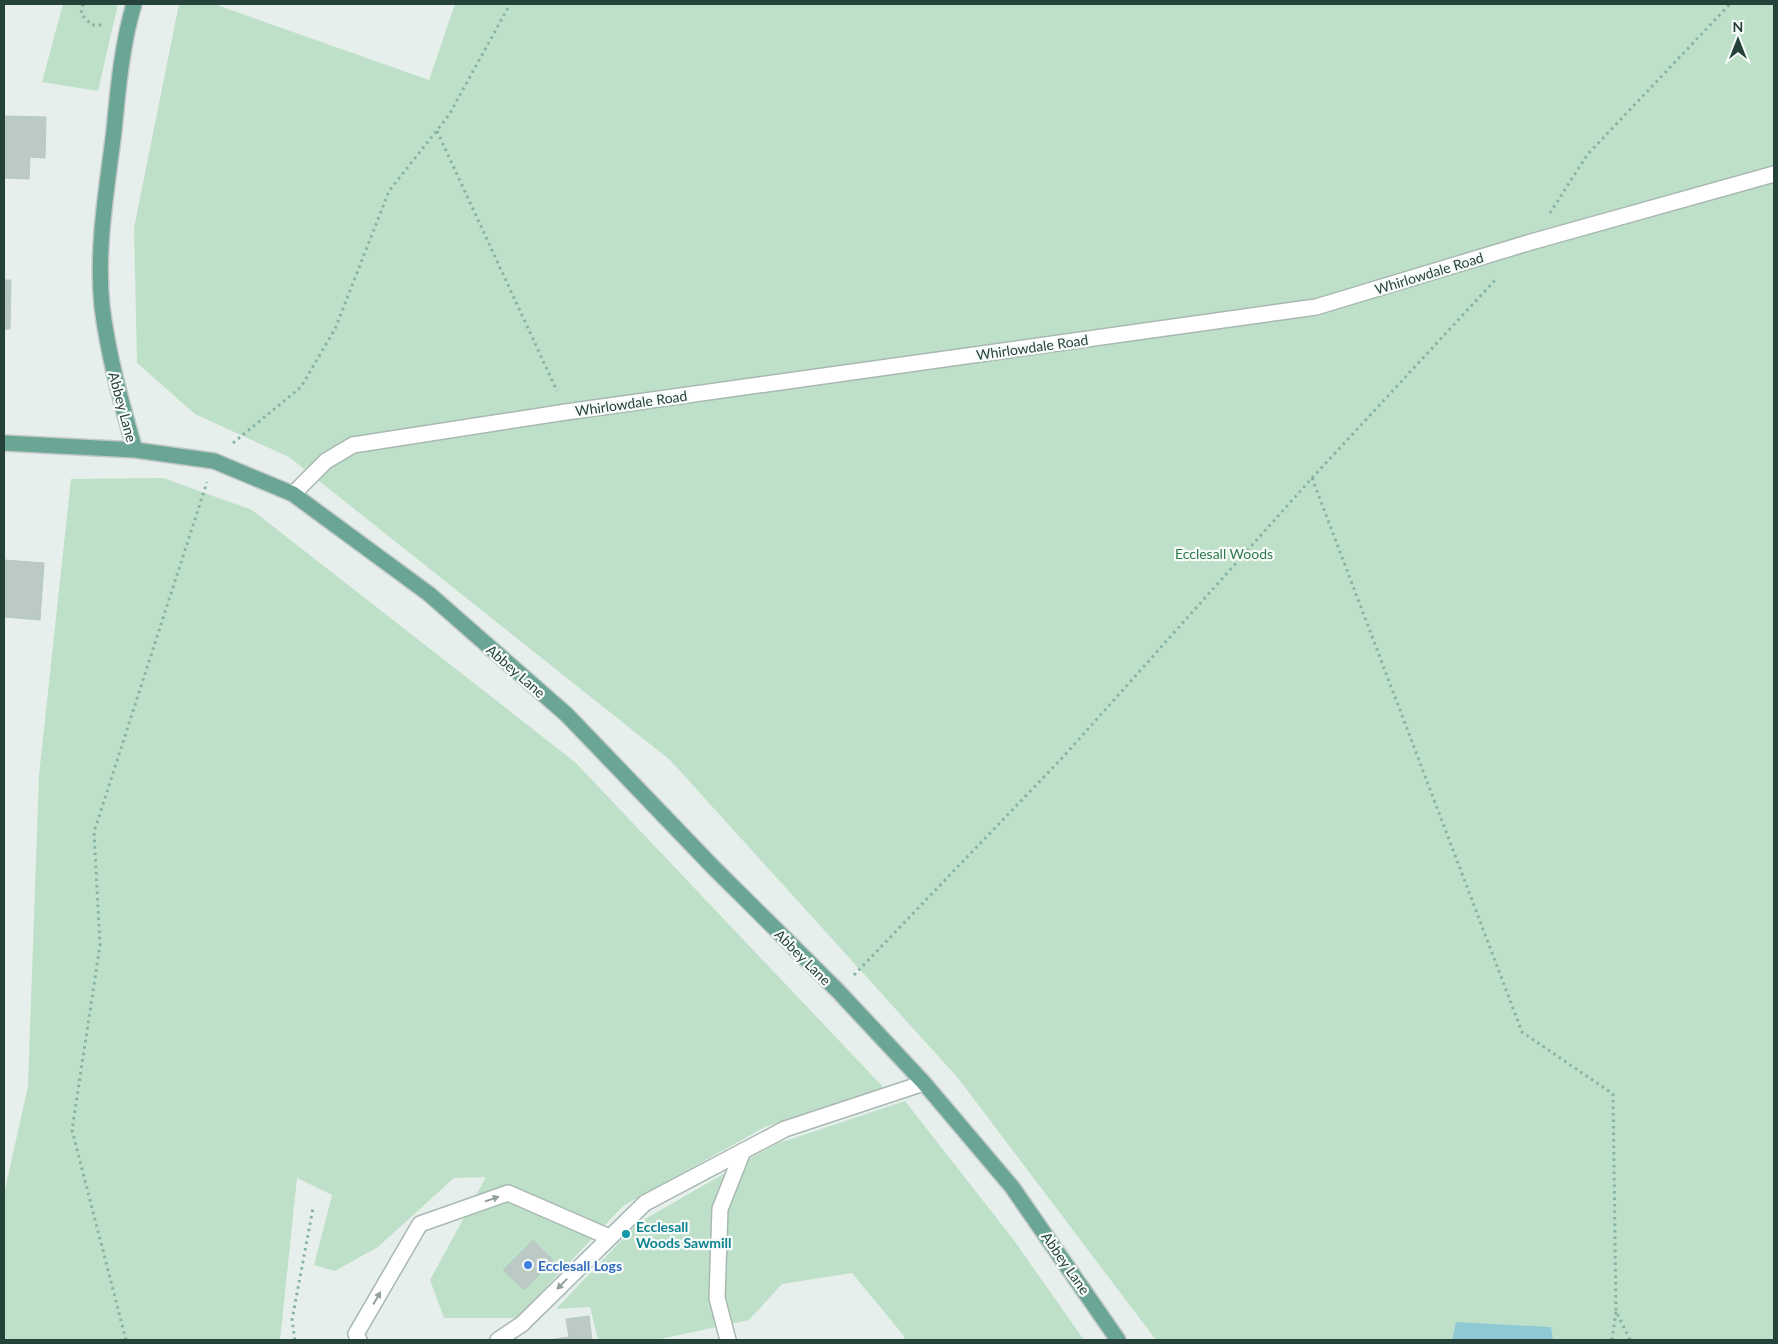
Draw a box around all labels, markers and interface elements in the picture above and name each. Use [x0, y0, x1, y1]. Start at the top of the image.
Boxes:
north arrow [1713, 15, 1763, 65]
text: N [1733, 18, 1743, 35]
street label: Whirlowdale Road [1373, 248, 1485, 298]
street label: Whirlowdale Road [975, 331, 1089, 363]
street label: Abbey Lane [105, 370, 141, 444]
street label: Whirlowdale Road [574, 387, 688, 419]
park label: Ecclesall Woods [1175, 545, 1273, 562]
street label: Abbey Lane [483, 641, 549, 701]
street label: Abbey Lane [771, 925, 835, 989]
one-way arrow [485, 1195, 500, 1202]
place label: Ecclesall Woods Sawmill [636, 1218, 732, 1251]
marker: Ecclesall Woods Sawmill [620, 1228, 632, 1240]
street label: Abbey Lane [1038, 1229, 1094, 1297]
place label: Ecclesall Logs [538, 1257, 622, 1274]
marker: Ecclesall Logs [522, 1259, 534, 1271]
one-way arrow [556, 1277, 568, 1289]
one-way arrow [372, 1291, 381, 1305]

